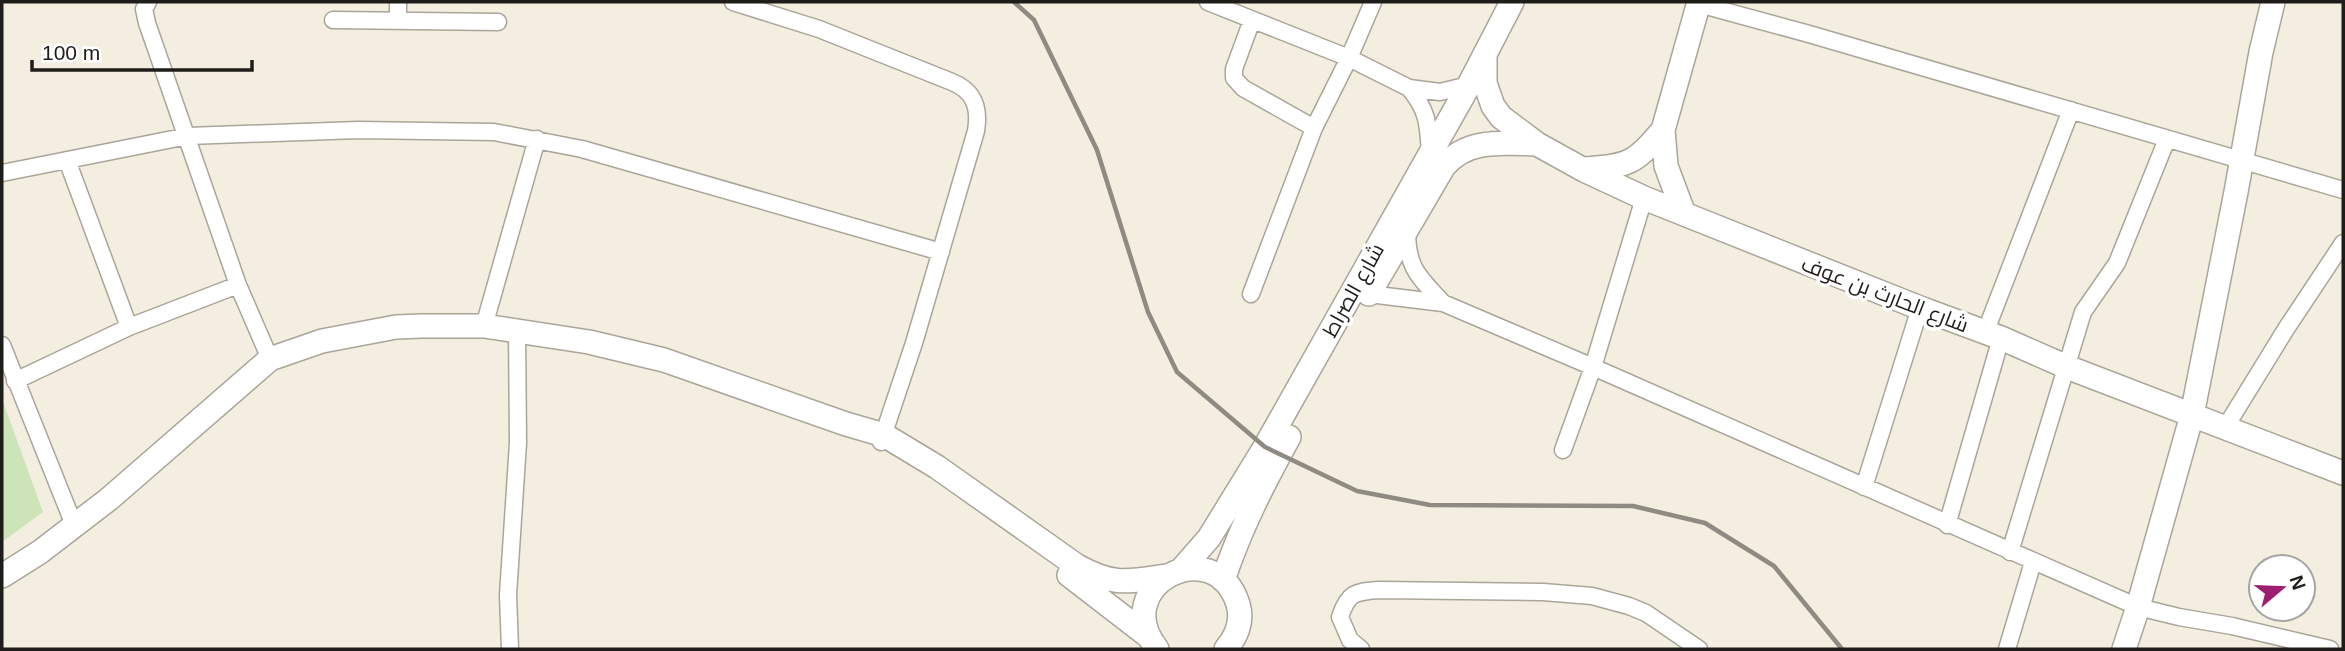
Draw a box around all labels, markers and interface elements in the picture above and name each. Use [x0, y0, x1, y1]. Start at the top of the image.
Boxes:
scale bar [32, 28, 252, 72]
text: 100 m [42, 41, 100, 64]
street label: شارع الصراط [1318, 239, 1391, 342]
street label: شارع الحارث بن عوف [1797, 252, 1972, 339]
north arrow [2247, 553, 2317, 623]
text: N [2285, 573, 2310, 593]

